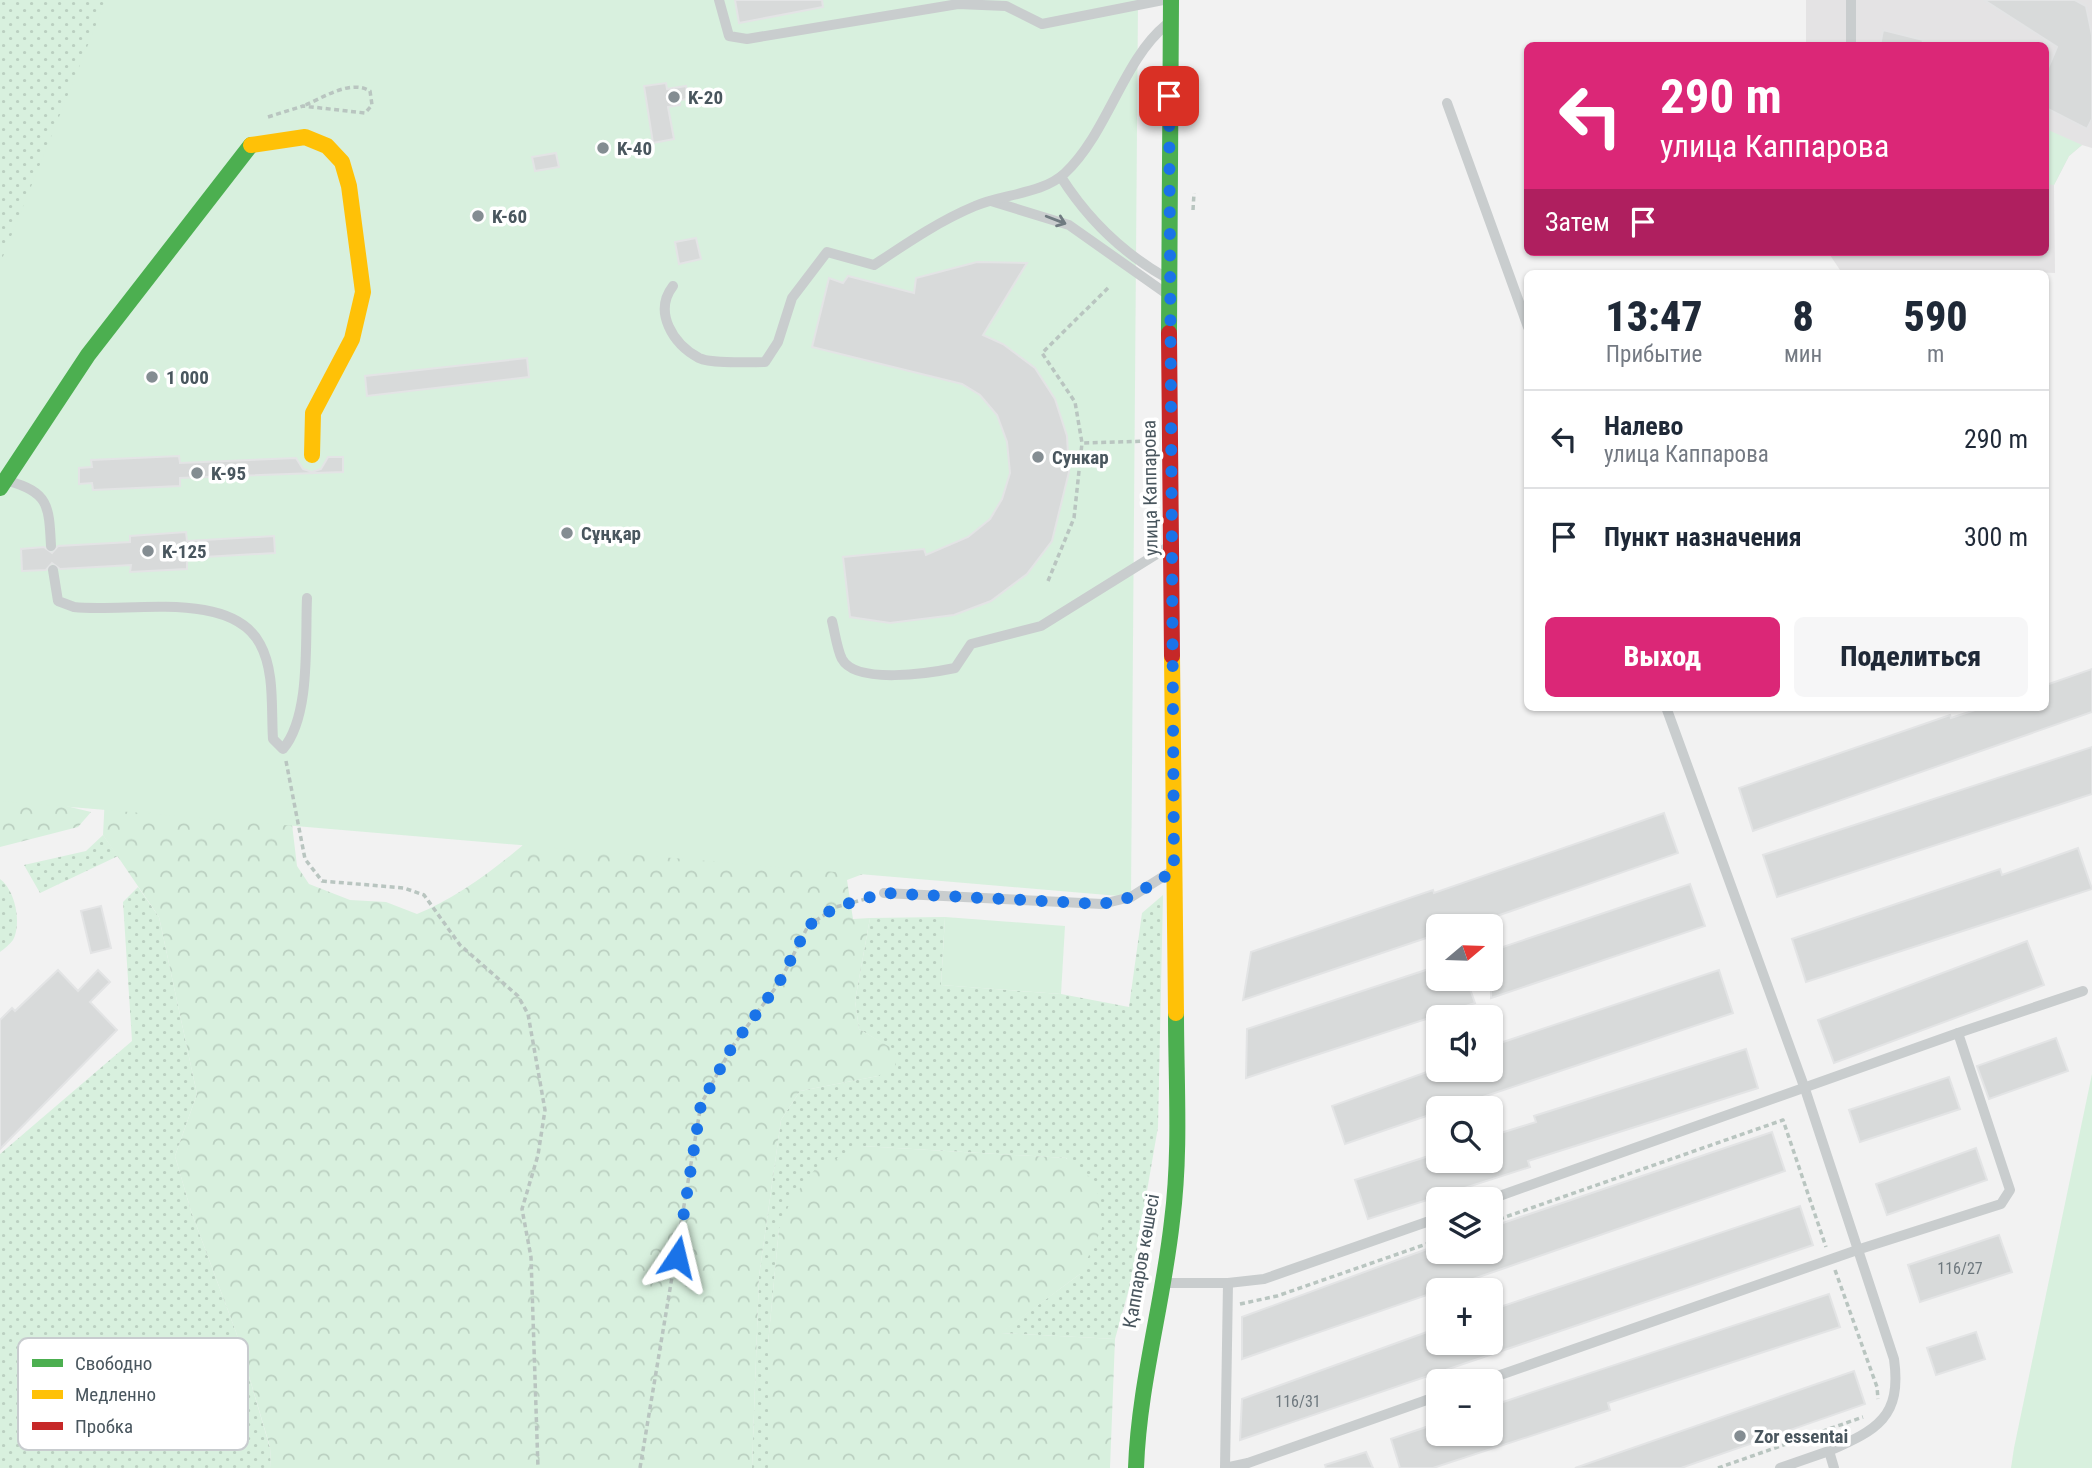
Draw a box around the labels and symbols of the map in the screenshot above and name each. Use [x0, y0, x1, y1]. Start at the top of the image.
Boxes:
pin [1139, 66, 1199, 126]
place label: K-20 [688, 86, 723, 109]
marker: K-20 [666, 89, 682, 105]
place label: K-40 [617, 137, 652, 160]
marker: K-40 [595, 140, 611, 156]
place label: K-60 [492, 205, 527, 228]
marker: K-60 [470, 208, 486, 224]
one-way arrow [1044, 214, 1066, 227]
place label: 1 000 [166, 366, 209, 389]
marker: 1 000 [144, 369, 160, 385]
street label: улица Каппарова [1137, 420, 1163, 556]
place label: Сункар [1052, 446, 1109, 469]
marker: Сункар [1030, 449, 1046, 465]
place label: K-95 [211, 462, 246, 485]
marker: K-95 [189, 465, 205, 481]
place label: Сұңқар [581, 522, 641, 545]
marker: Сұңқар [559, 525, 575, 541]
place label: K-125 [162, 540, 207, 563]
marker: K-125 [140, 543, 156, 559]
north arrow [1426, 914, 1503, 990]
street label: Қаппаров көшесі [1118, 1192, 1164, 1330]
position arrow [640, 1220, 714, 1294]
house number: 116/27 [1937, 1259, 1983, 1278]
legend [18, 1338, 248, 1450]
text: Свободно [75, 1352, 152, 1375]
text: Медленно [75, 1383, 156, 1406]
house number: 116/31 [1275, 1392, 1321, 1411]
text: Пробка [75, 1415, 133, 1438]
place label: Zor essentai [1754, 1425, 1848, 1448]
marker: Zor essentai [1732, 1428, 1748, 1444]

